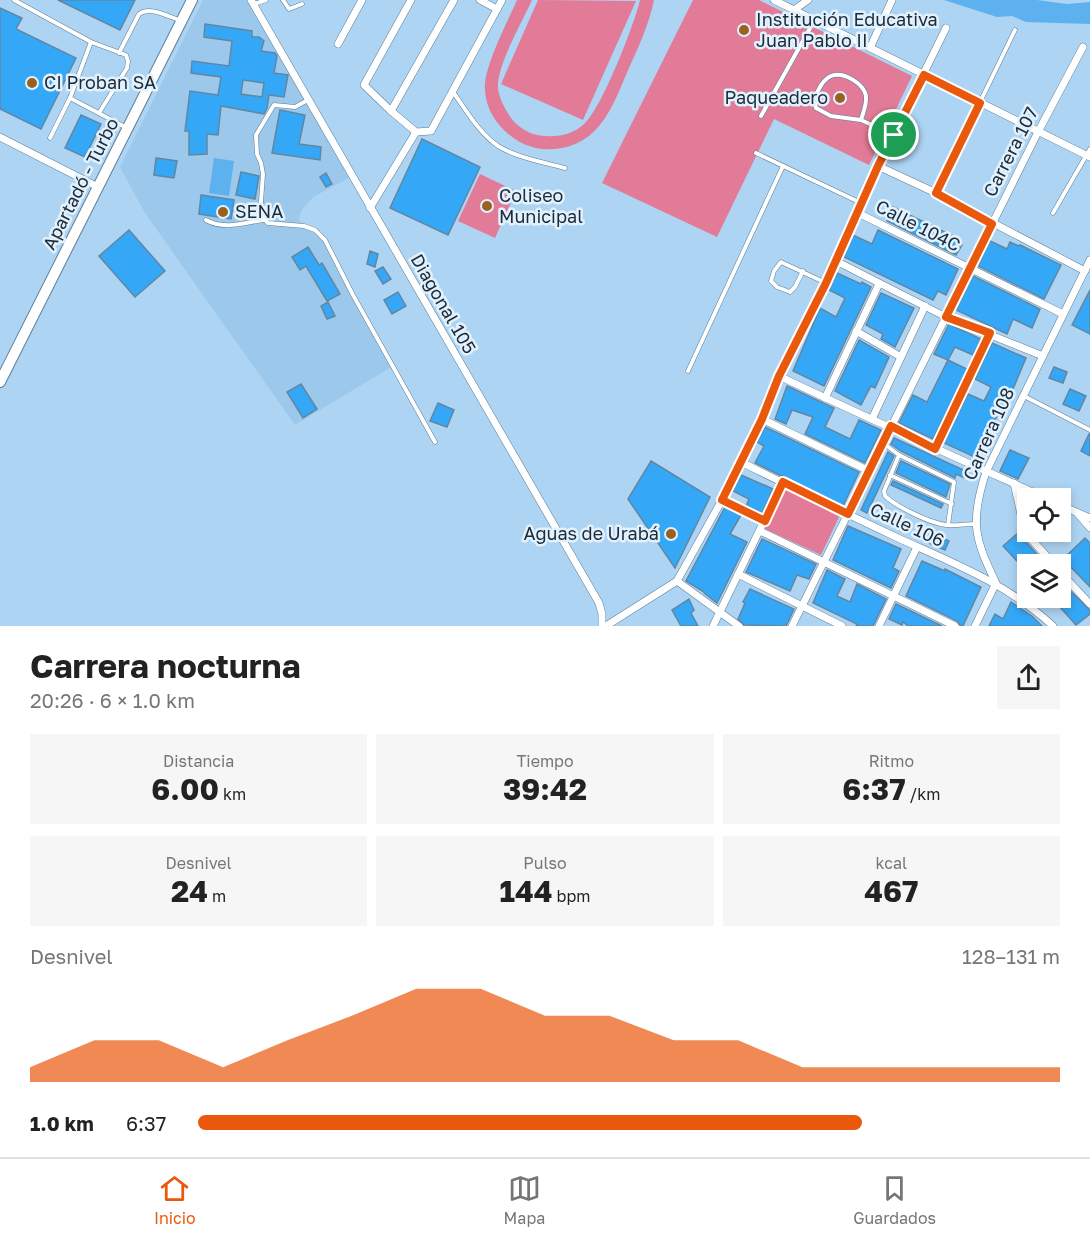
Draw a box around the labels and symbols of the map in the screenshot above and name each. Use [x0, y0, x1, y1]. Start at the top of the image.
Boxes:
place label: Institución Educativa Juan Pablo II [756, 8, 938, 51]
marker: Institución Educativa Juan Pablo II [737, 23, 751, 37]
place label: CI Proban SA [44, 71, 156, 93]
marker: CI Proban SA [25, 76, 39, 90]
place label: Paqueadero [725, 86, 828, 108]
marker: Paqueadero [833, 91, 847, 105]
street label: Carrera 107 [978, 103, 1042, 200]
pin [868, 109, 919, 160]
street label: Apartadó - Turbo [37, 114, 123, 253]
place label: Coliseo Municipal [499, 184, 583, 227]
street label: Calle 104C [873, 194, 964, 256]
marker: Coliseo Municipal [480, 199, 494, 213]
place label: SENA [235, 200, 283, 222]
marker: SENA [216, 205, 230, 219]
street label: Diagonal 105 [407, 250, 481, 357]
street label: Carrera 108 [958, 384, 1018, 483]
street label: Calle 106 [867, 497, 948, 551]
place label: Aguas de Urabá [524, 522, 659, 544]
marker: Aguas de Urabá [664, 527, 678, 541]

